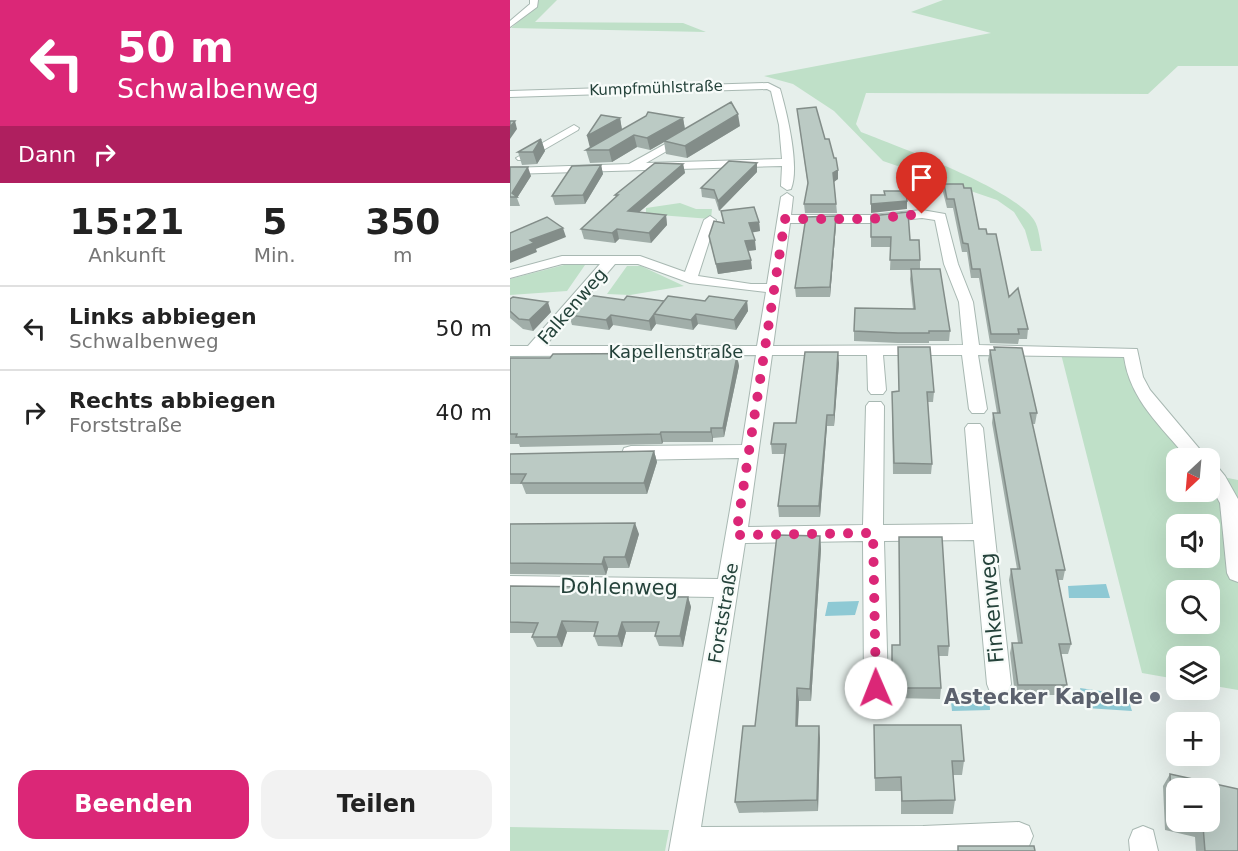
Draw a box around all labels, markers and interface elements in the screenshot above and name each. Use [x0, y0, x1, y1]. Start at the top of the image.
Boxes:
text: 50 m [117, 23, 234, 72]
icon: left [18, 24, 96, 102]
text: Schwalbenweg [117, 73, 319, 104]
street label: Kumpfmühlstraße [589, 77, 723, 99]
icon: right [88, 138, 121, 171]
text: Dann [18, 142, 76, 167]
pin [896, 152, 947, 214]
icon: arrive [905, 161, 938, 194]
text: 15:21 [70, 201, 184, 242]
text: 5 [262, 201, 287, 242]
text: 350 [365, 201, 440, 242]
text: Ankunft [88, 243, 166, 267]
text: Min. [254, 243, 296, 267]
text: m [393, 243, 413, 267]
street label: Falkenweg [533, 264, 611, 348]
text: Links abbiegen [69, 304, 257, 329]
icon: left [18, 312, 51, 345]
text: 50 m [436, 316, 492, 341]
text: Schwalbenweg [69, 329, 219, 353]
street label: Kapellenstraße [609, 341, 743, 362]
text: Rechts abbiegen [69, 388, 276, 413]
icon: right [18, 396, 51, 429]
text: 40 m [436, 400, 492, 425]
text: Forststraße [69, 413, 182, 437]
north arrow [1166, 448, 1220, 502]
map controls [1166, 448, 1220, 832]
button: sound [1166, 514, 1220, 568]
street label: Finkenweg [975, 552, 1009, 664]
street label: Forststraße [704, 561, 742, 665]
street label: Dohlenweg [560, 574, 678, 600]
button: search [1166, 580, 1220, 634]
button: layers [1166, 646, 1220, 700]
position arrow [844, 656, 908, 720]
place label: Astecker Kapelle [944, 685, 1143, 709]
marker: Astecker Kapelle [1148, 690, 1162, 704]
button: + [1166, 712, 1220, 766]
button: Beenden [18, 770, 249, 839]
button: Teilen [261, 770, 492, 839]
button: − [1166, 778, 1220, 832]

